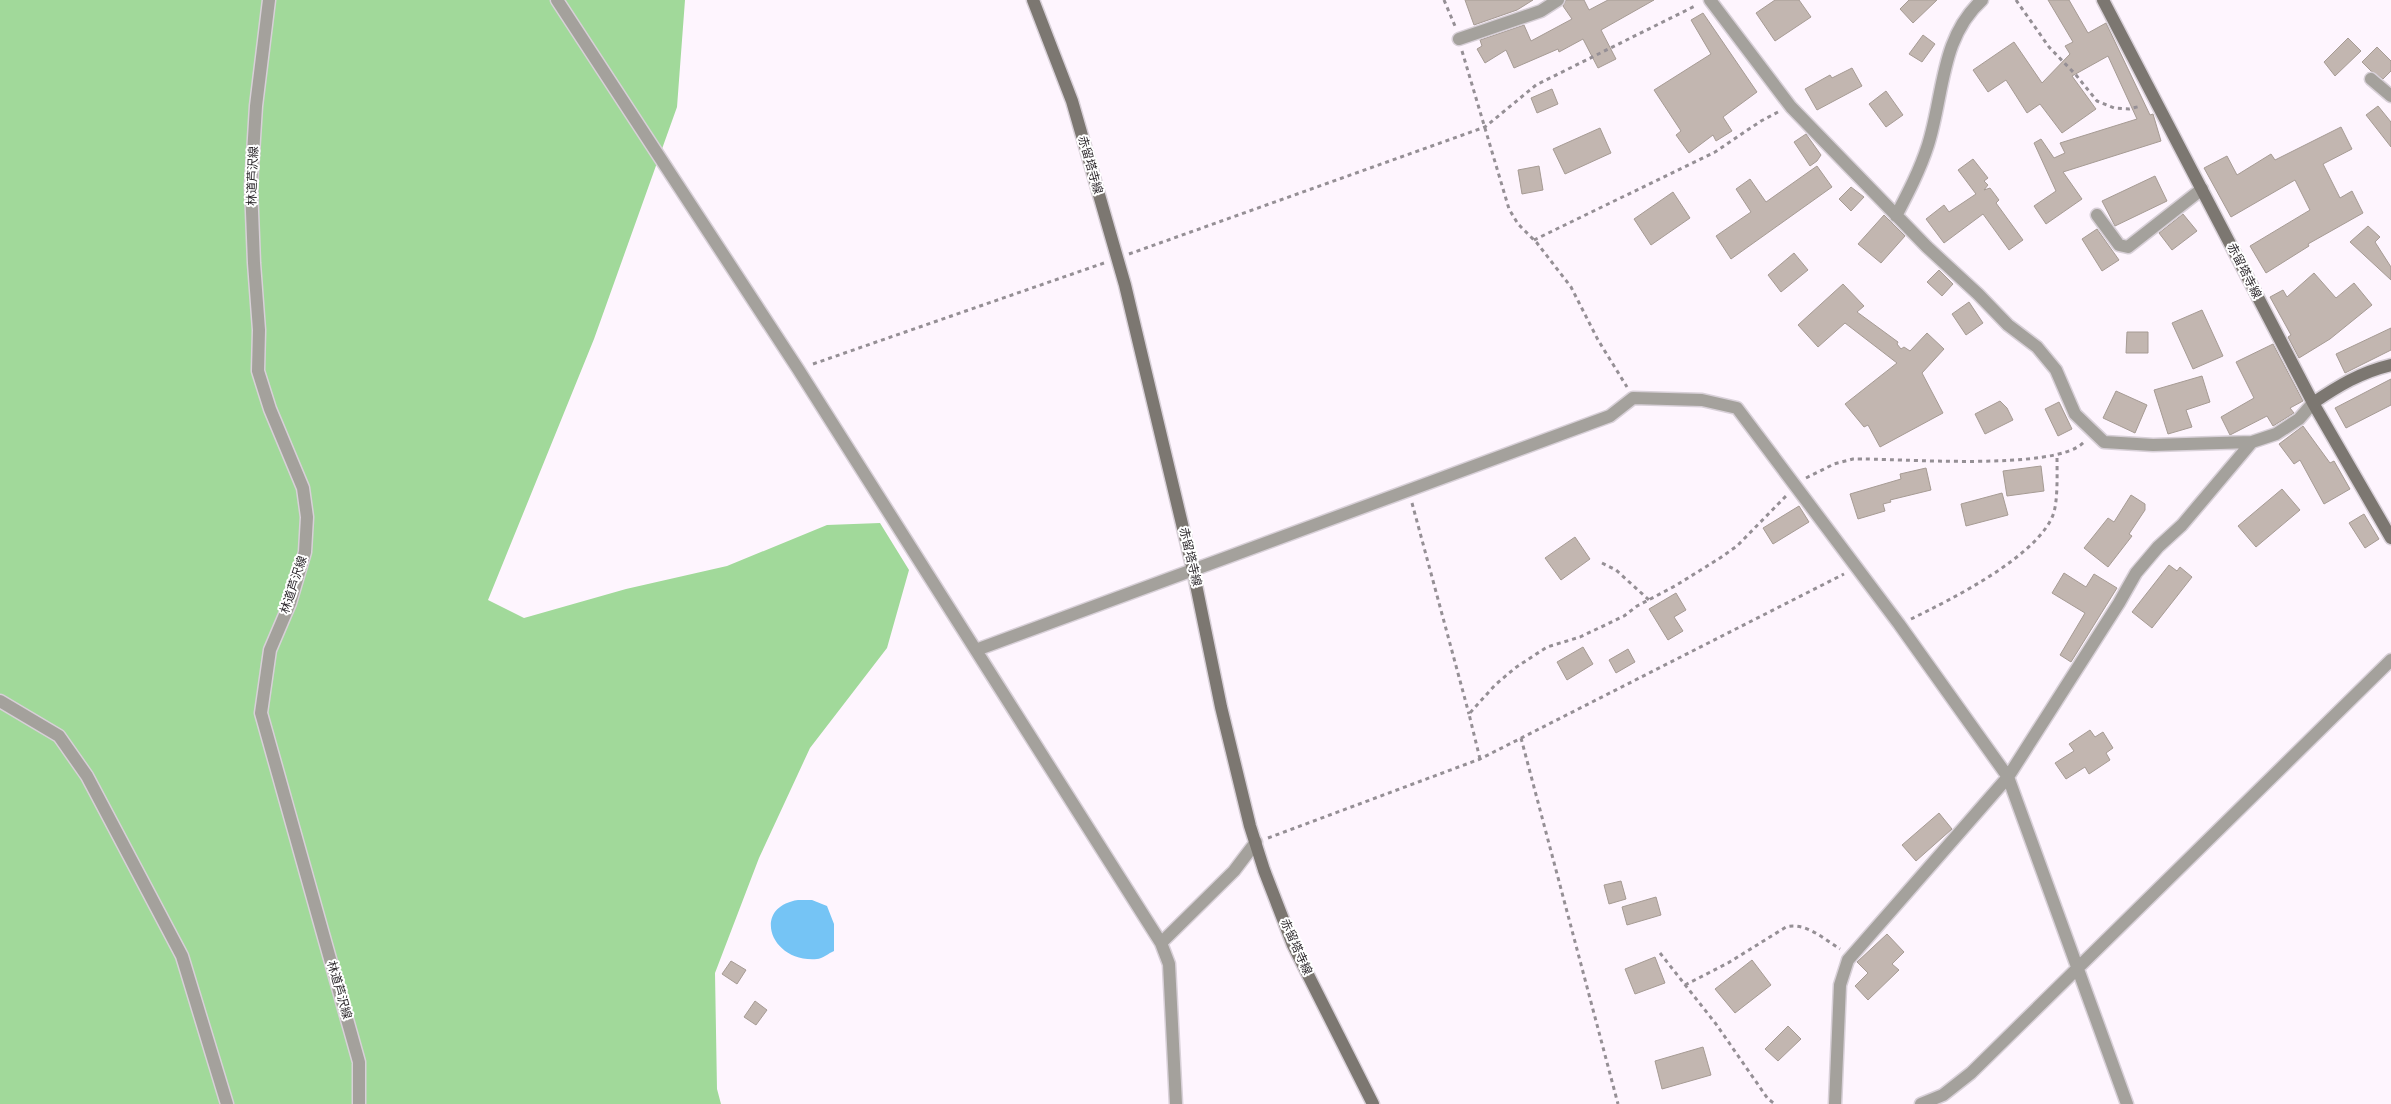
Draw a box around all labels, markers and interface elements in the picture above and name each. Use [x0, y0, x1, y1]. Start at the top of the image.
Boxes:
street label: 赤留塔寺線 [1074, 134, 1106, 196]
street label: 林道芦沢線 [243, 146, 263, 206]
street label: 赤留塔寺線 [2223, 240, 2265, 302]
street label: 赤留塔寺線 [1175, 526, 1205, 588]
street label: 林道芦沢線 [277, 554, 311, 616]
street label: 赤留塔寺線 [1276, 916, 1316, 978]
street label: 林道芦沢線 [323, 959, 355, 1021]

